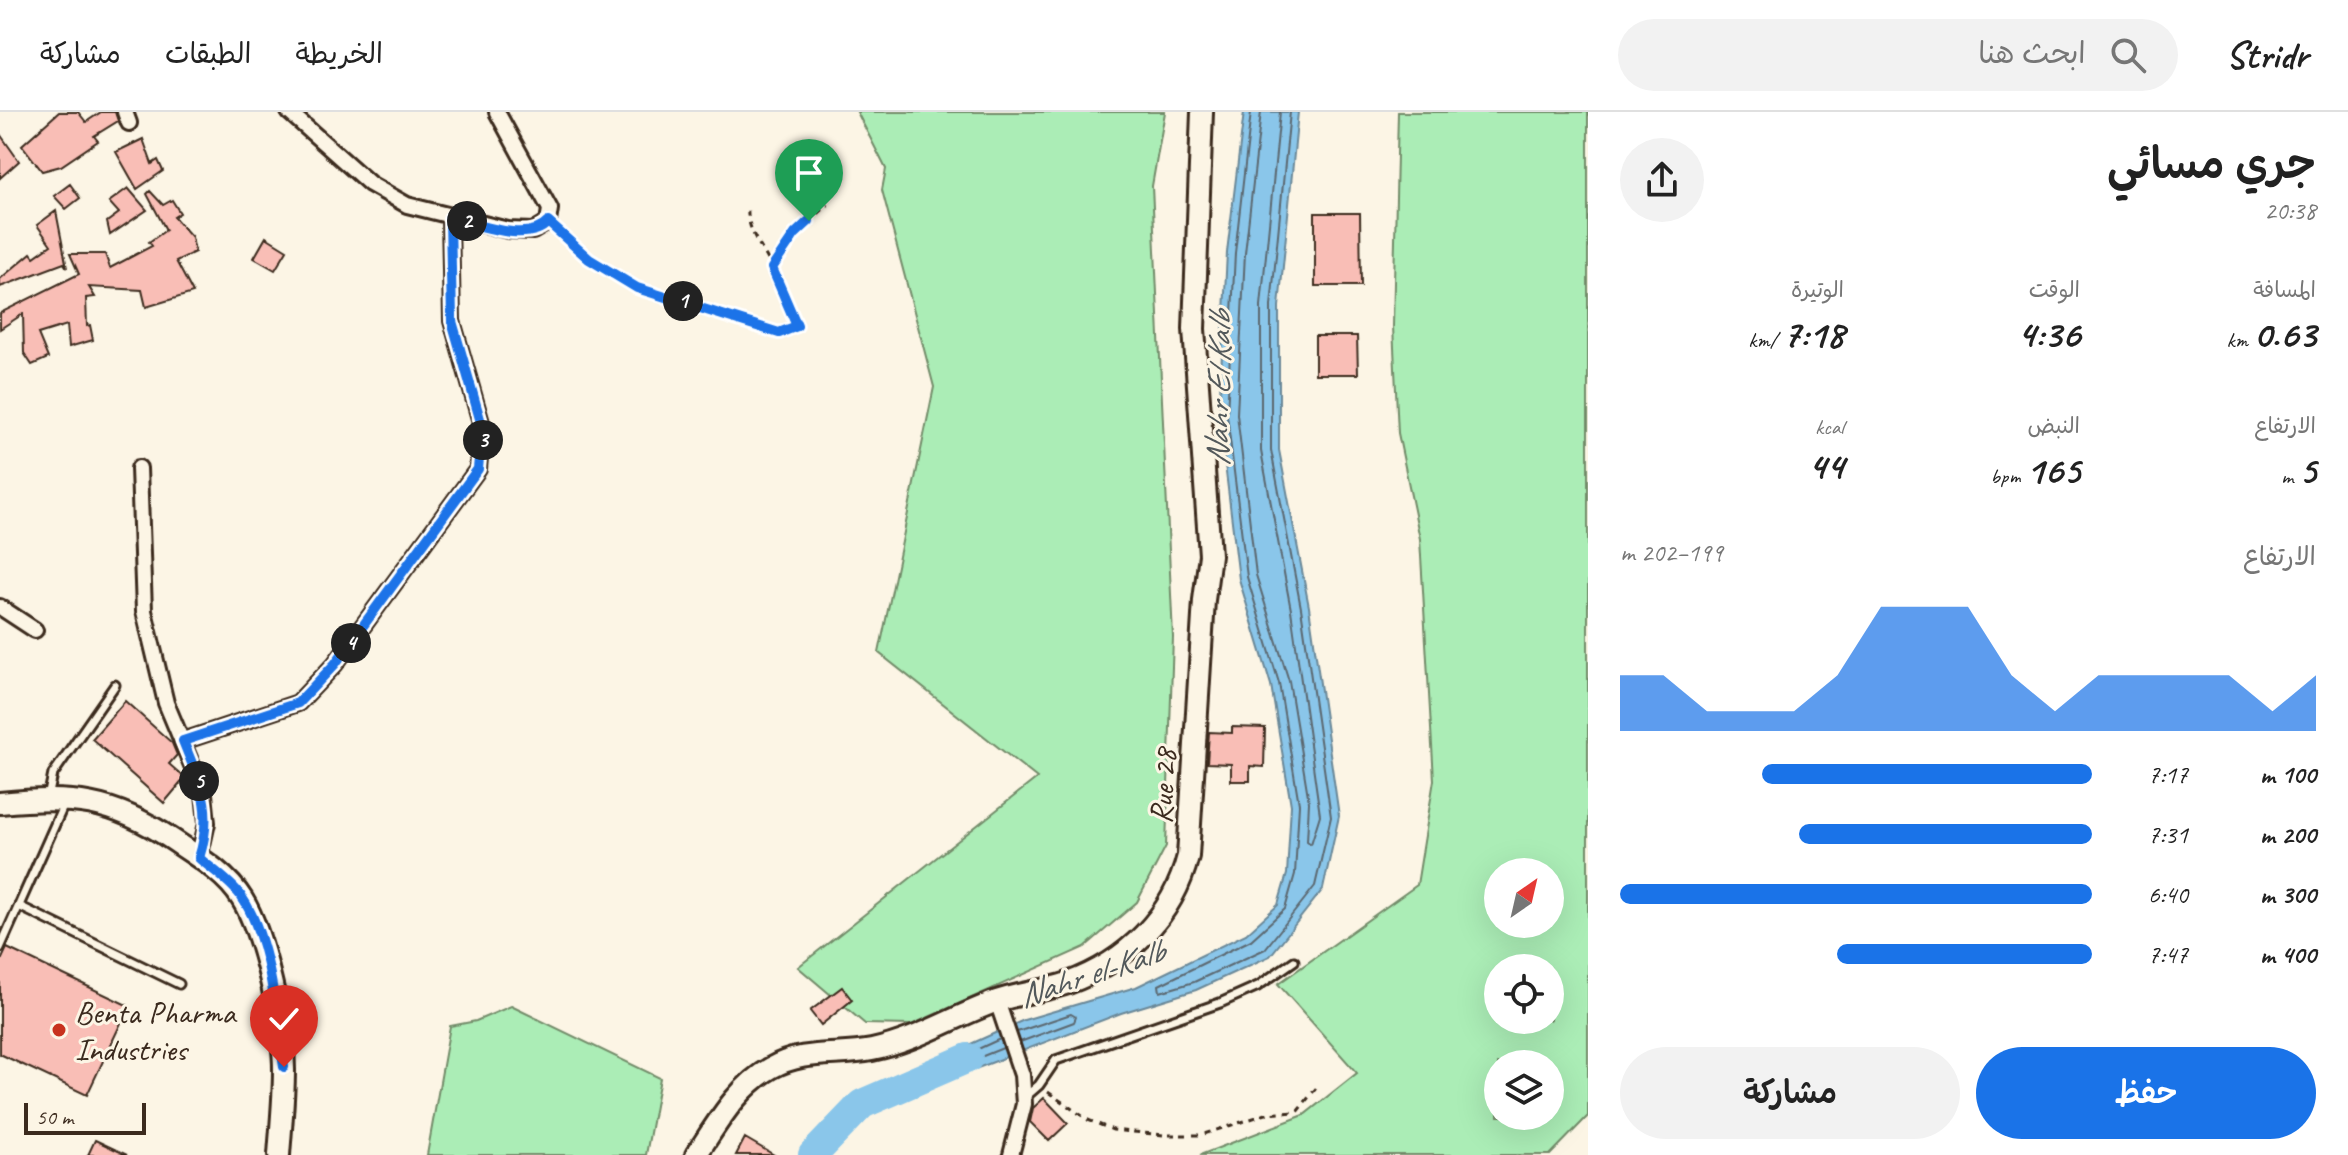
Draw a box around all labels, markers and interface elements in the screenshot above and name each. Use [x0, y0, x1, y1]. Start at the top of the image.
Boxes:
search box [1618, 19, 2178, 91]
text: Stridr [2226, 32, 2308, 79]
icon: search [2106, 33, 2150, 77]
text: ابحث هنا [1978, 34, 2086, 72]
text: مشاركة [40, 36, 121, 71]
text: الطبقات [165, 36, 251, 71]
text: الخريطة [295, 36, 383, 71]
text: جري مسائي [2107, 136, 2316, 191]
button: share [1620, 138, 1704, 222]
pin [775, 139, 843, 221]
icon: arrive [787, 151, 831, 195]
text: 20:38 [2264, 194, 2316, 227]
pin: 2 [447, 201, 487, 241]
text: 2 [462, 207, 472, 235]
text: الوتيرة [1791, 276, 1844, 304]
text: الوقت [2029, 276, 2080, 304]
text: المسافة [2253, 276, 2316, 304]
pin: 1 [663, 281, 703, 321]
text: 1 [678, 287, 688, 315]
water label: Nahr El Kalb [1195, 307, 1241, 467]
text: 7:18 [1782, 309, 1844, 359]
text: 4:36 [2017, 309, 2080, 359]
text: 0.63 [2253, 309, 2316, 359]
text: /km [1748, 326, 1782, 354]
text: km [2226, 326, 2253, 354]
text: النبض [2027, 412, 2080, 440]
text: الارتفاع [2254, 412, 2316, 440]
text: kcal [1815, 413, 1844, 441]
pin: 3 [463, 420, 503, 460]
text: 3 [478, 426, 488, 454]
text: 44 [1808, 441, 1844, 491]
text: 165 [2026, 445, 2080, 495]
text: 5 [2299, 445, 2316, 495]
text: bpm [1990, 462, 2026, 490]
text: m [2281, 462, 2299, 490]
text: 199–202 m [1620, 536, 1723, 569]
text: الارتفاع [2243, 540, 2316, 573]
pin: 4 [331, 623, 371, 663]
text: 4 [346, 629, 356, 657]
street label: Rue 28 [1140, 745, 1186, 825]
text: 7:17 [2148, 758, 2188, 791]
text: 100 m [2260, 758, 2316, 791]
pin: 5 [179, 761, 219, 801]
text: 5 [194, 767, 204, 795]
text: 7:31 [2148, 818, 2188, 851]
text: 200 m [2260, 818, 2316, 851]
north arrow [1484, 858, 1564, 938]
map controls [1484, 858, 1564, 1130]
text: 6:40 [2148, 878, 2188, 911]
text: 300 m [2260, 878, 2316, 911]
water label: Nahr el-Kalb [1013, 928, 1173, 1017]
text: 7:47 [2148, 938, 2188, 971]
text: 400 m [2260, 938, 2316, 971]
button: locate [1484, 954, 1564, 1034]
pin [250, 985, 318, 1067]
place label: Benta Pharma Industries [75, 992, 237, 1070]
icon: check [262, 997, 306, 1041]
marker: Benta Pharma Industries [50, 1021, 68, 1039]
button: مشاركة [1620, 1047, 1960, 1139]
button: حفظ [1976, 1047, 2316, 1139]
button: layers [1484, 1050, 1564, 1130]
scale bar [24, 1099, 146, 1135]
text: 50 m [36, 1103, 73, 1131]

